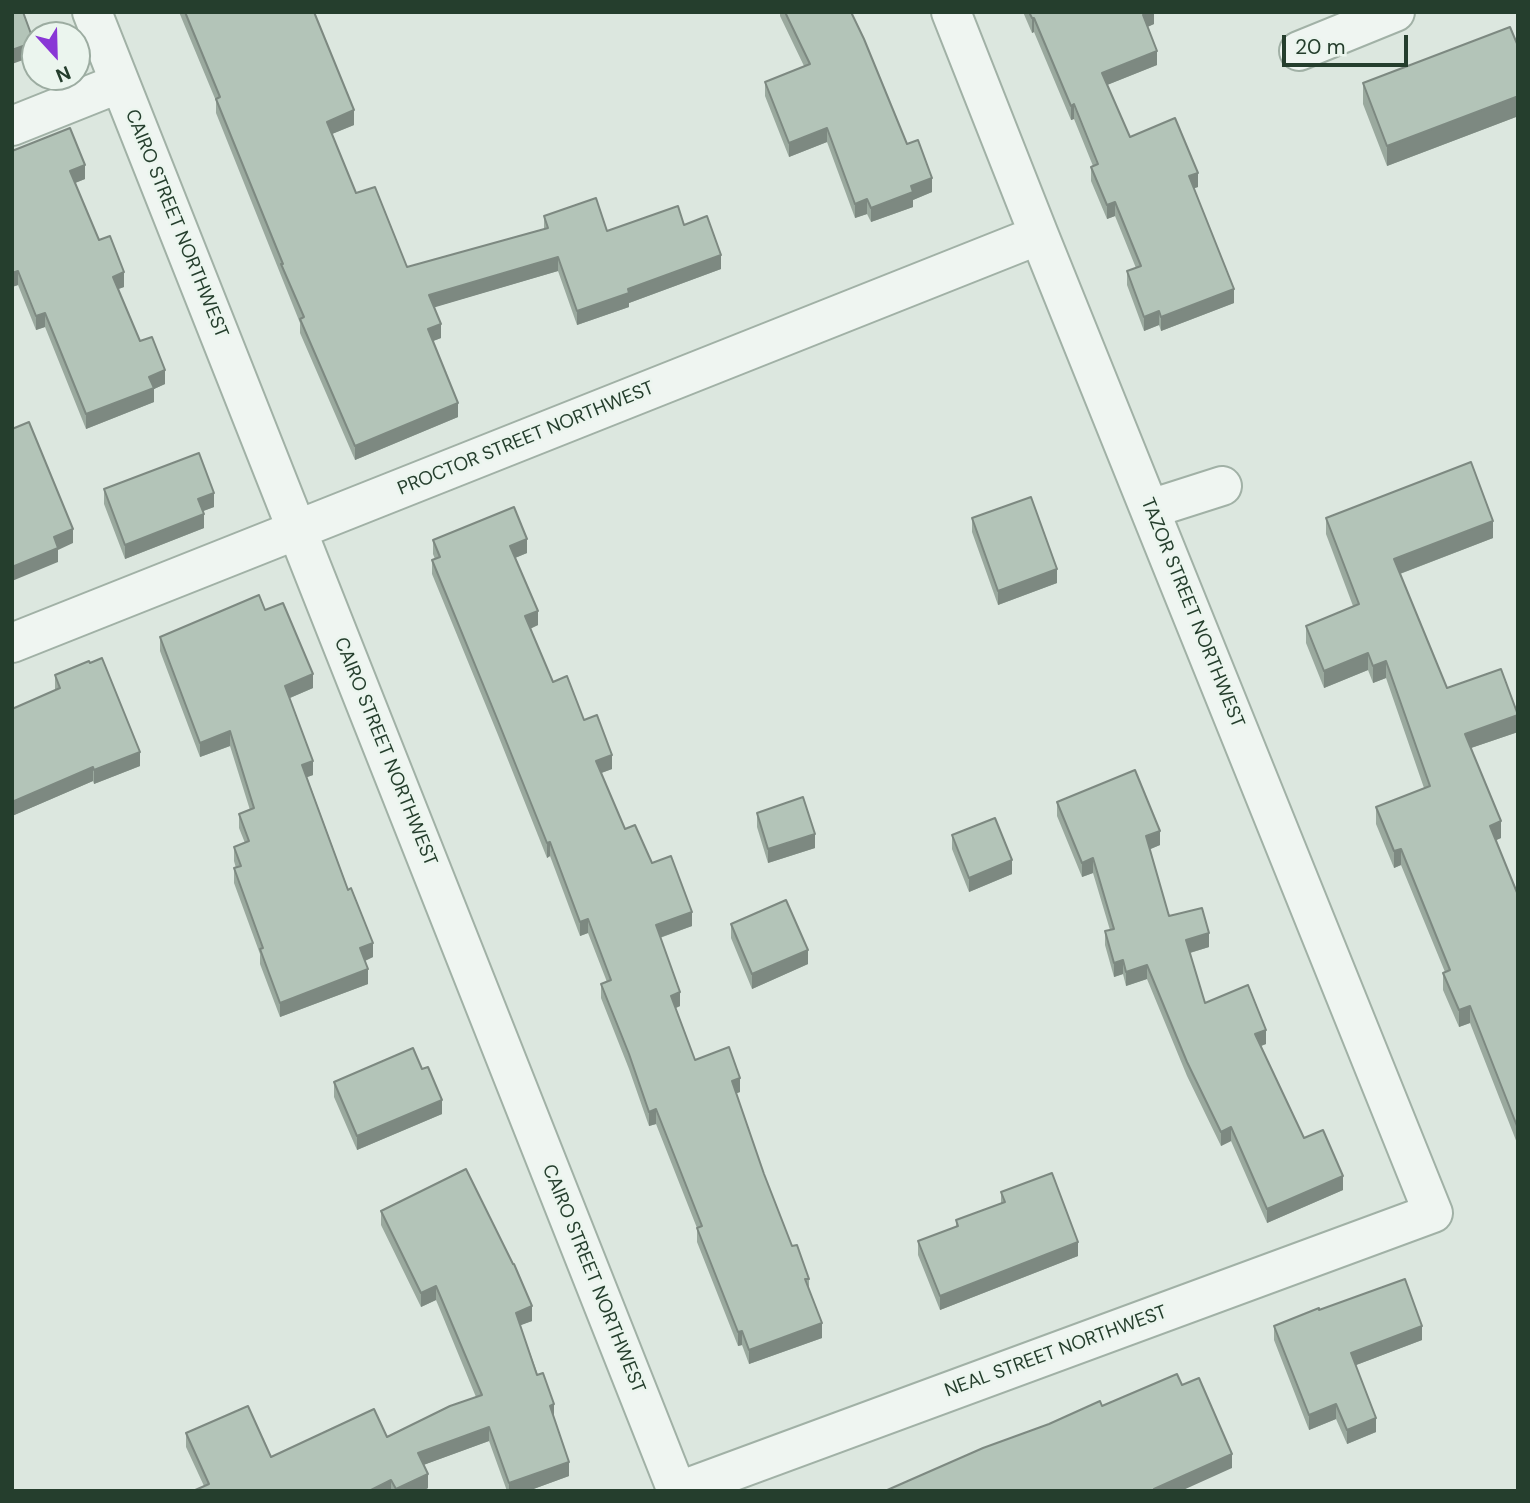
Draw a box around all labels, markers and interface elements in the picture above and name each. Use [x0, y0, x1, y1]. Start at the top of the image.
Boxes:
north arrow [21, 21, 91, 91]
scale bar [1285, 21, 1411, 65]
text: 20 m [1295, 33, 1346, 61]
text: N [52, 60, 74, 88]
street label: CAIRO STREET NORTHWEST [120, 106, 232, 342]
street label: PROCTOR STREET NORTHWEST [395, 377, 657, 501]
street label: TAZOR STREET NORTHWEST [1135, 495, 1249, 731]
street label: CAIRO STREET NORTHWEST [329, 634, 441, 870]
street label: CAIRO STREET NORTHWEST [537, 1161, 649, 1397]
street label: NEAL STREET NORTHWEST [942, 1301, 1170, 1403]

